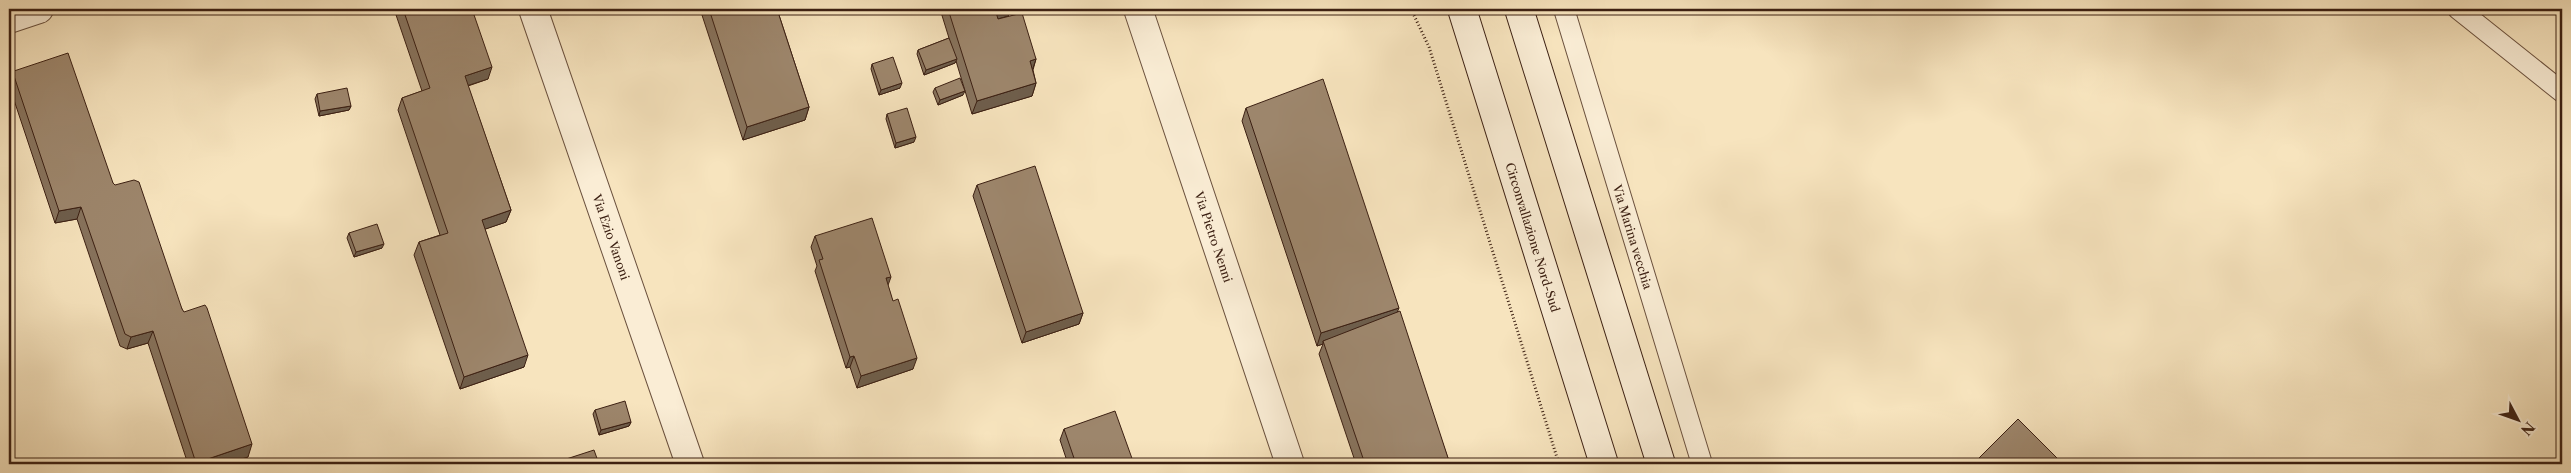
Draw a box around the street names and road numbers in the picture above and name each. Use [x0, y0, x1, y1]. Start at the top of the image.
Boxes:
street label: Circonvallazione Nord-Sud [1503, 160, 1564, 314]
street label: Via Marina vecchia [1610, 182, 1656, 291]
street label: Via Pietro Nenni [1192, 188, 1236, 284]
street label: Via Ezio Vanoni [590, 191, 633, 282]

